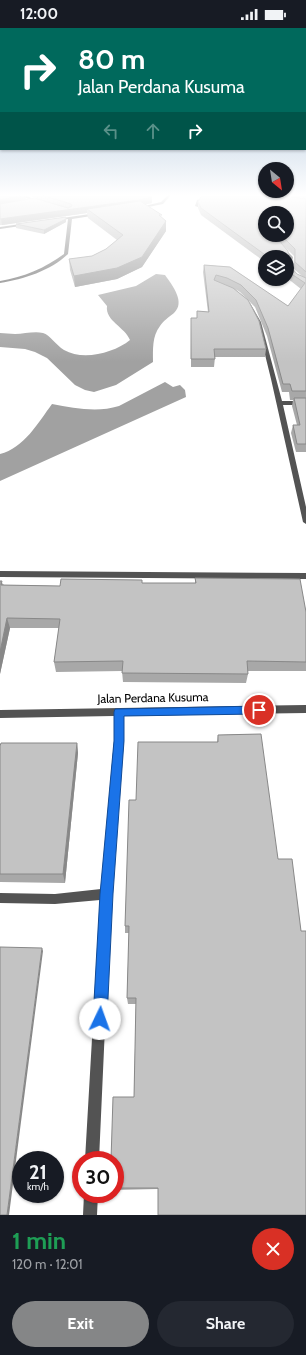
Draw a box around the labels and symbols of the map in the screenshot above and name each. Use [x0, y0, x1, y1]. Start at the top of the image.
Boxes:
north arrow [258, 162, 294, 198]
street label: Jalan Perdana Kusuma [96, 689, 209, 706]
pin [242, 693, 276, 727]
position arrow [79, 998, 121, 1040]
speed limit sign: 30 [72, 1151, 124, 1203]

